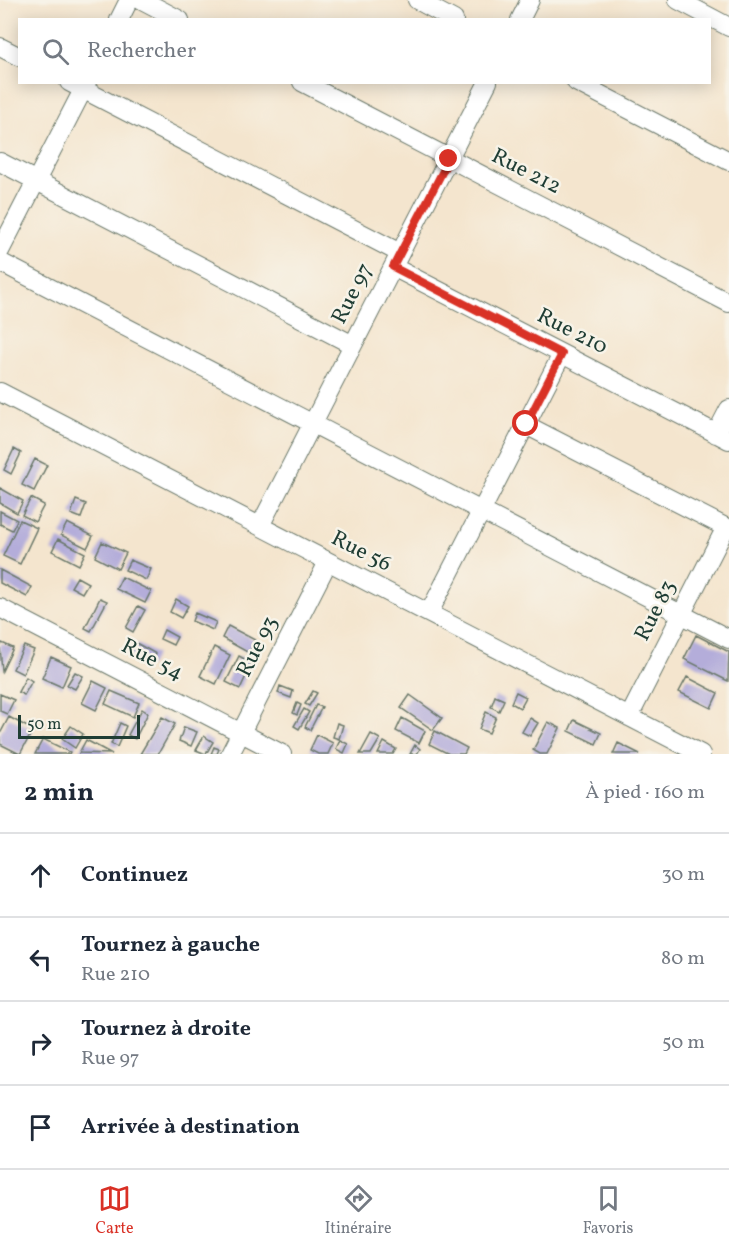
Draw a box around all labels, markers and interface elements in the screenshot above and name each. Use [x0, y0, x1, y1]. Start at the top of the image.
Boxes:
search box [18, 18, 711, 84]
icon: search [39, 35, 72, 68]
text: Rechercher [87, 36, 196, 67]
street label: Rue 212 [486, 141, 566, 203]
route end [435, 145, 461, 171]
street label: Rue 97 [325, 258, 381, 330]
street label: Rue 210 [531, 301, 613, 363]
route start [512, 410, 538, 436]
street label: Rue 56 [325, 524, 397, 580]
street label: Rue 83 [627, 575, 685, 647]
street label: Rue 93 [230, 611, 286, 683]
street label: Rue 54 [116, 631, 188, 689]
scale bar [18, 712, 140, 740]
text: 50 m [27, 714, 61, 736]
text: 2 min [24, 775, 94, 811]
text: À pied · 160 m [585, 779, 705, 807]
icon: ahead [24, 859, 57, 892]
text: Continuez [81, 860, 188, 891]
text: 30 m [661, 861, 705, 889]
text: Tournez à gauche [81, 930, 260, 961]
icon: left [24, 943, 57, 976]
text: 80 m [661, 945, 705, 973]
text: Rue 210 [81, 961, 150, 989]
text: Tournez à droite [81, 1014, 251, 1045]
icon: right [24, 1027, 57, 1060]
text: 50 m [662, 1029, 705, 1057]
text: Rue 97 [81, 1045, 140, 1073]
icon: arrive [24, 1111, 57, 1144]
text: Arrivée à destination [81, 1112, 300, 1143]
tab: Carte [95, 1182, 134, 1240]
tab: Itinéraire [325, 1182, 392, 1240]
tab: Favoris [583, 1182, 633, 1240]

